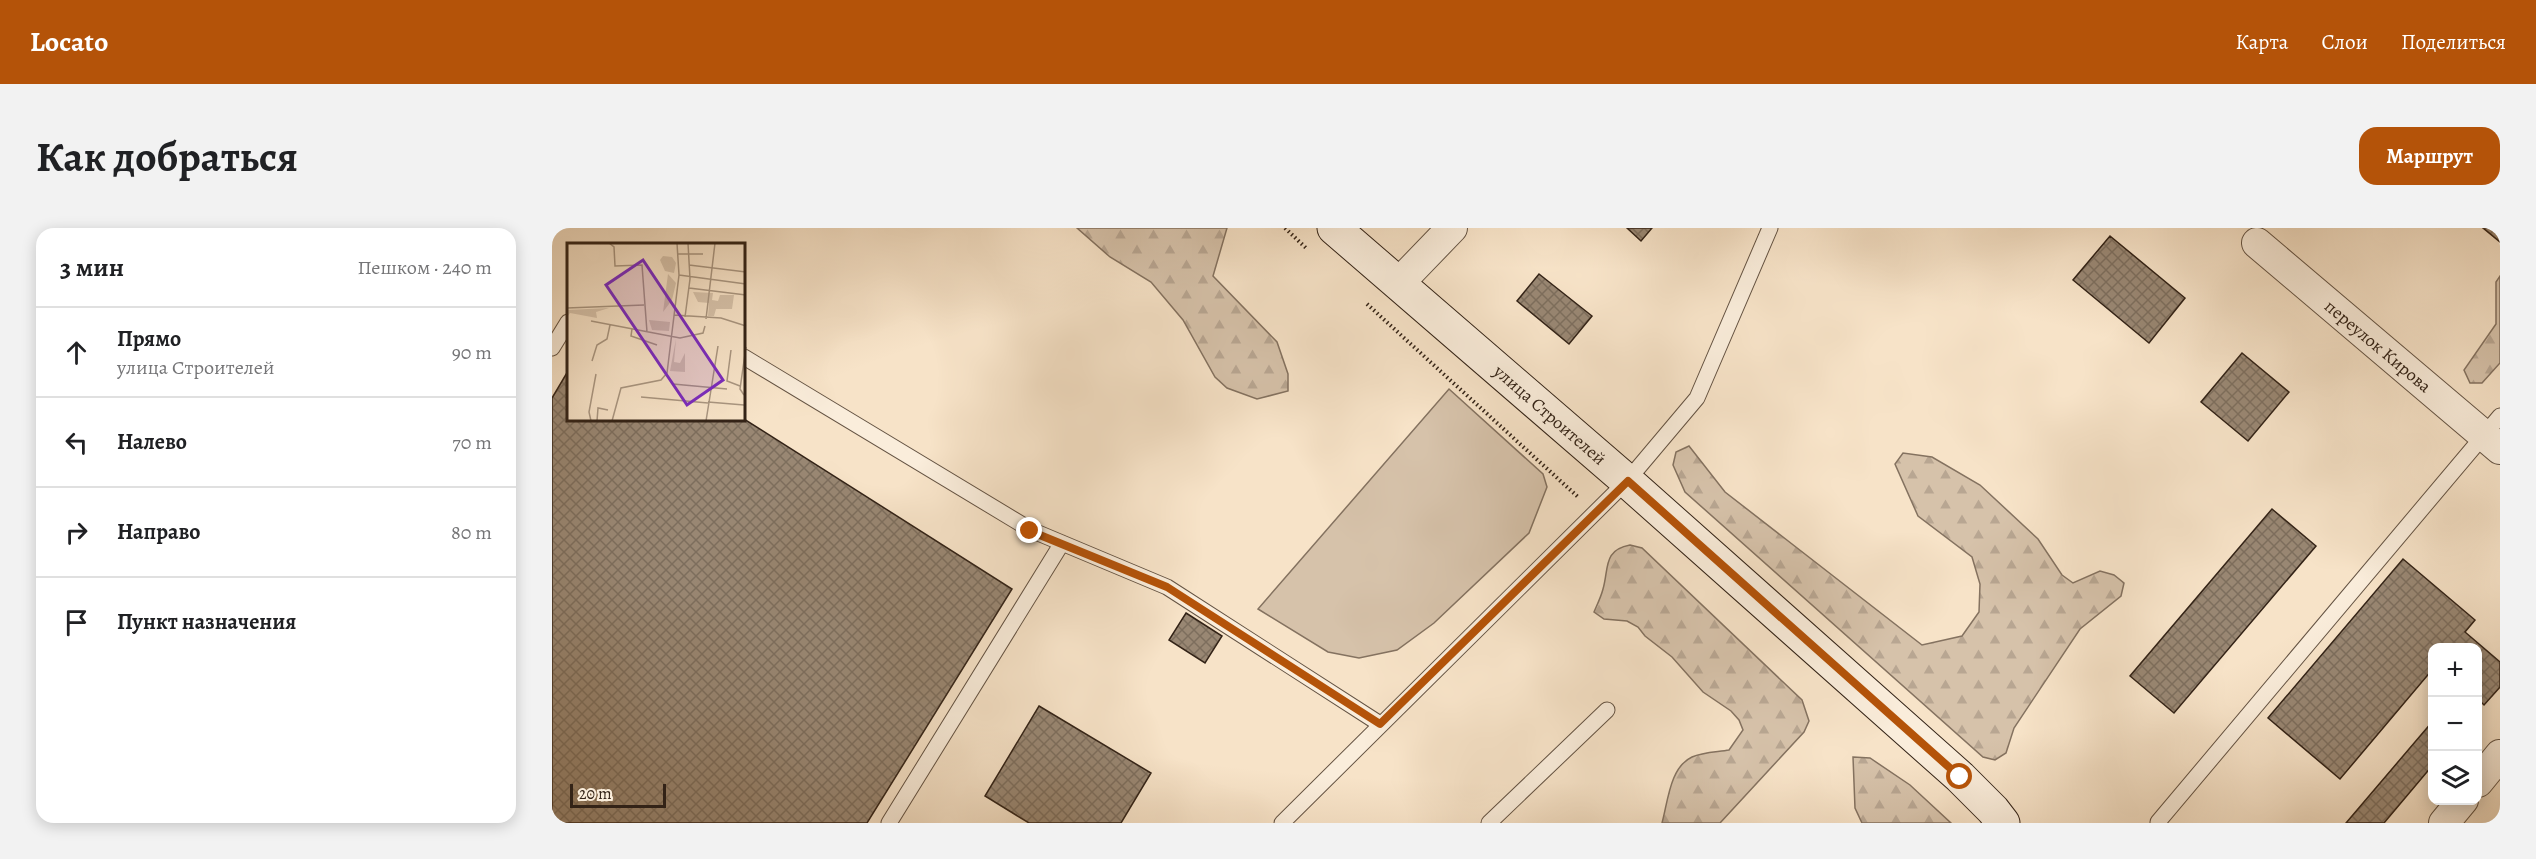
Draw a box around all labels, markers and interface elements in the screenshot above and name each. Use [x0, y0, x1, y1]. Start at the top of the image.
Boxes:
text: Locato [30, 23, 108, 61]
text: Карта [2235, 28, 2288, 56]
text: Слои [2321, 28, 2368, 56]
text: Поделиться [2401, 28, 2506, 56]
button: Маршрут [2359, 127, 2500, 185]
text: Как добраться [36, 128, 298, 185]
inset map [567, 243, 746, 422]
text: 3 мин [60, 250, 124, 285]
text: Пешком · 240 m [358, 254, 492, 281]
street label: переулок Кирова [2319, 294, 2437, 398]
text: Прямо [117, 324, 181, 354]
icon: ahead [60, 336, 93, 369]
text: 90 m [452, 339, 492, 366]
text: улица Строителей [117, 354, 275, 381]
street label: улица Строителей [1488, 359, 1611, 471]
icon: left [60, 426, 93, 459]
text: Налево [117, 427, 187, 457]
text: 70 m [452, 429, 492, 456]
icon: right [60, 516, 93, 549]
text: Направо [117, 517, 200, 547]
route end [1016, 517, 1042, 543]
text: 80 m [451, 519, 492, 546]
icon: arrive [60, 606, 93, 639]
text: Пункт назначения [117, 607, 296, 637]
map controls [2428, 643, 2482, 805]
button: + [2428, 643, 2482, 697]
button: − [2428, 697, 2482, 751]
button: layers [2428, 751, 2482, 805]
route start [1946, 763, 1972, 789]
scale bar [570, 781, 666, 808]
text: 20 m [579, 783, 612, 805]

